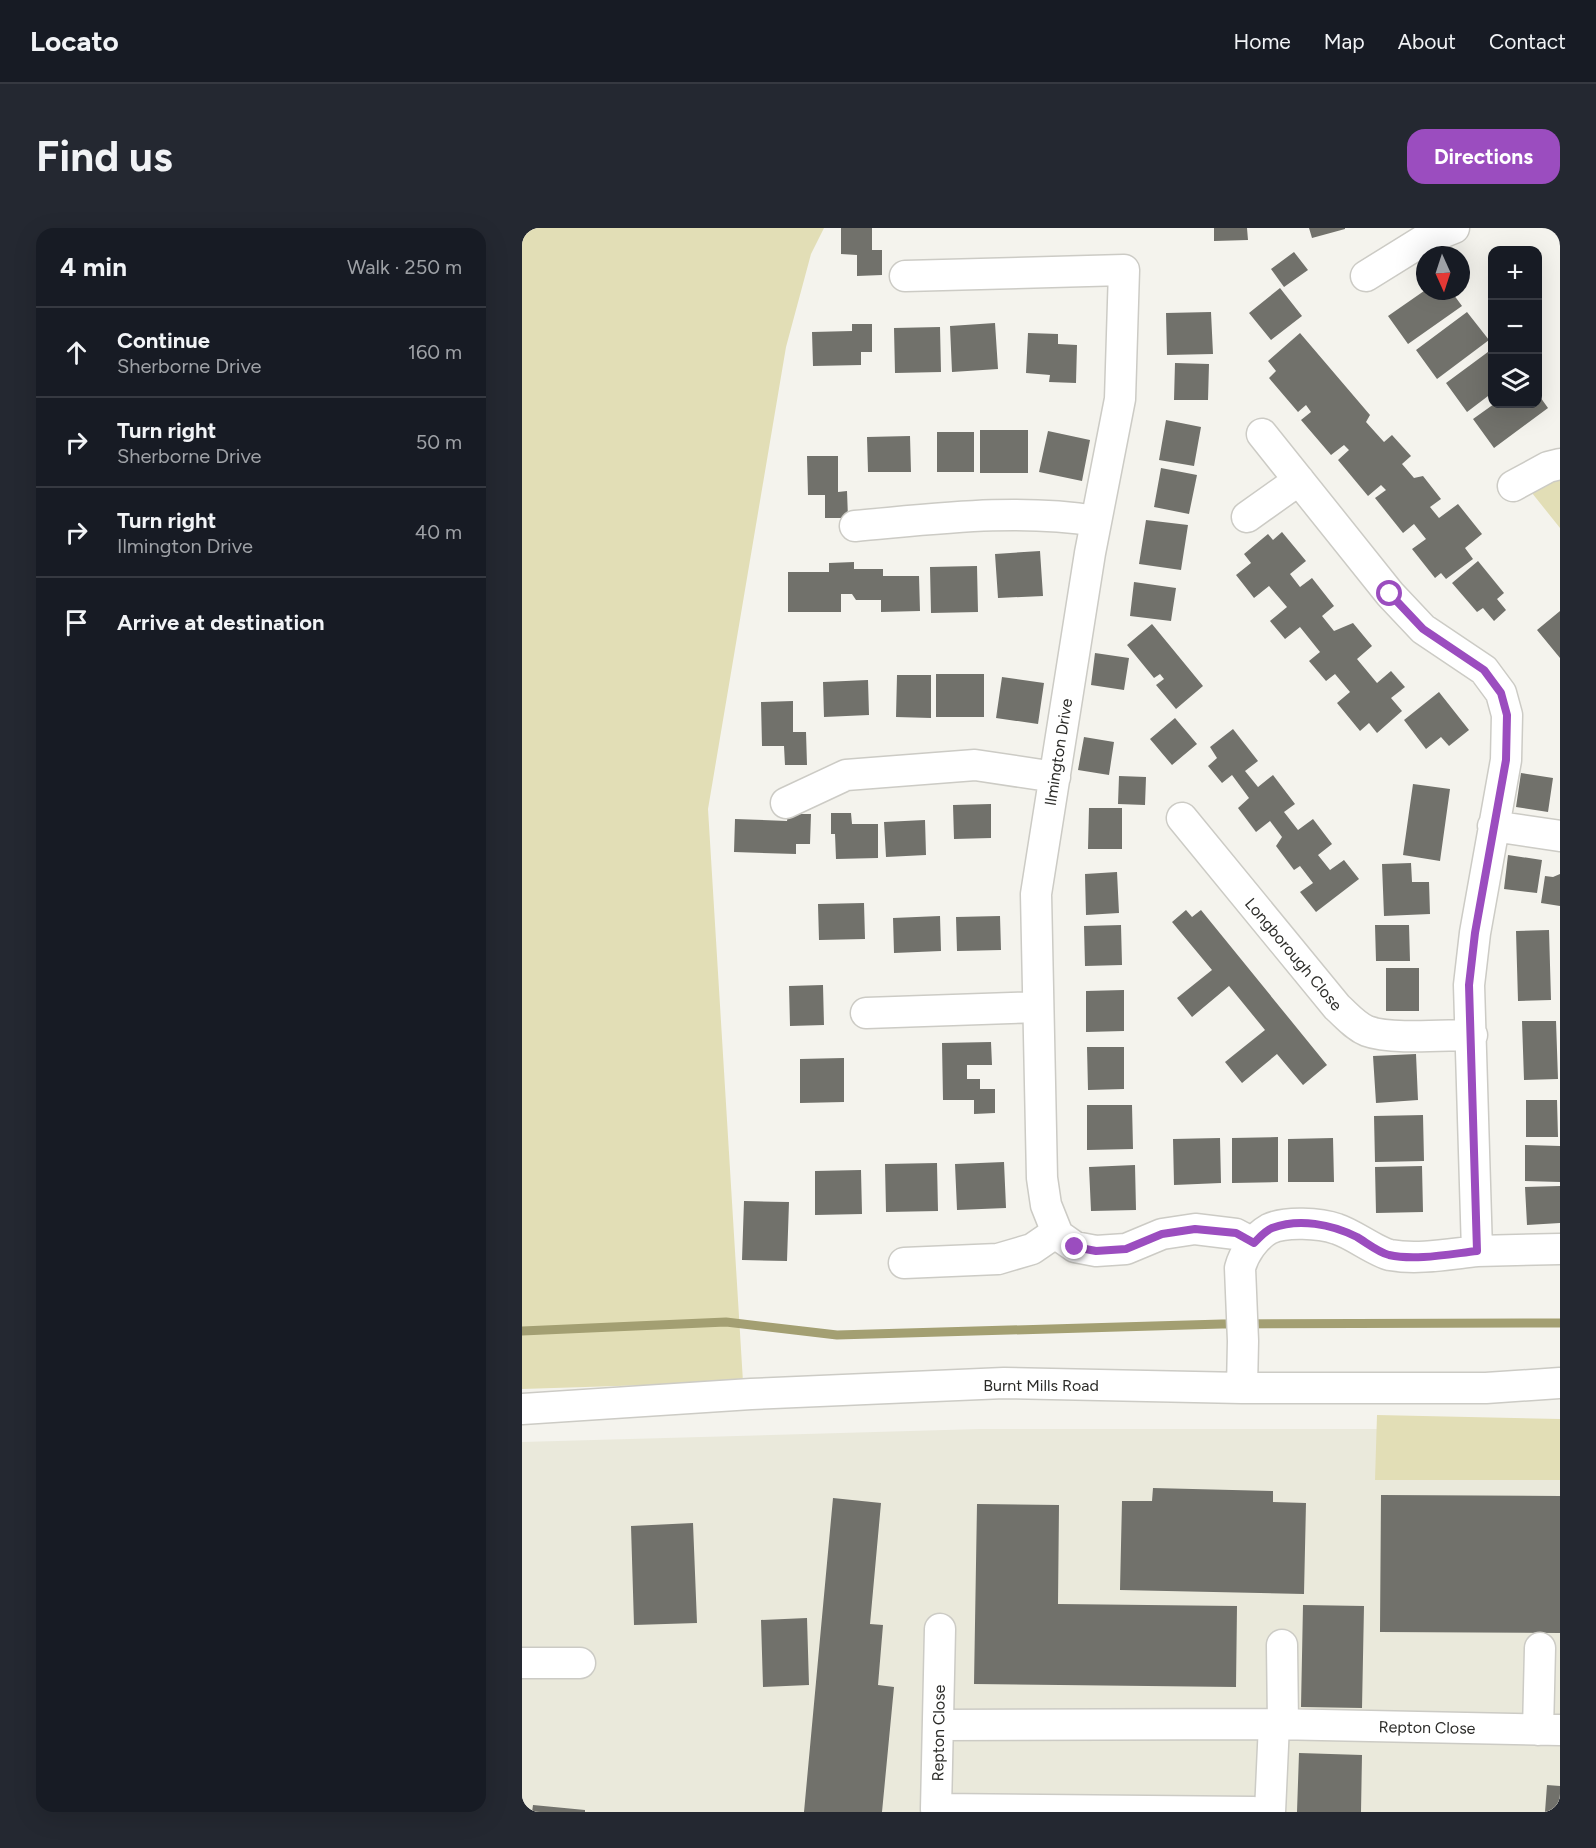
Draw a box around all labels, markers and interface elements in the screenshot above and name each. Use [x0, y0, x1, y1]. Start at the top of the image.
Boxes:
text: Locato [30, 24, 119, 58]
text: Home [1234, 29, 1291, 54]
text: Map [1324, 29, 1365, 54]
text: About [1398, 29, 1456, 54]
text: Contact [1489, 29, 1566, 54]
button: Directions [1407, 129, 1560, 184]
text: Find us [36, 131, 173, 182]
north arrow [1416, 246, 1470, 300]
map controls [1488, 246, 1542, 408]
button: + [1488, 246, 1542, 300]
text: 4 min [60, 251, 127, 283]
text: Walk · 250 m [347, 255, 462, 279]
button: − [1488, 300, 1542, 354]
text: Continue [117, 327, 210, 354]
icon: ahead [60, 336, 93, 369]
text: 160 m [408, 340, 462, 364]
text: Sherborne Drive [117, 354, 261, 378]
button: layers [1488, 354, 1542, 408]
text: Turn right [117, 417, 216, 444]
icon: right [60, 426, 93, 459]
text: 50 m [416, 430, 462, 454]
text: Sherborne Drive [117, 444, 261, 468]
text: Turn right [117, 507, 216, 534]
icon: right [60, 516, 93, 549]
text: 40 m [415, 520, 462, 544]
text: Ilmington Drive [117, 534, 253, 558]
route start [1376, 580, 1402, 606]
icon: arrive [60, 606, 93, 639]
text: Arrive at destination [117, 609, 325, 636]
street label: Ilmington Drive [1041, 697, 1076, 807]
street label: Longborough Close [1241, 894, 1346, 1015]
route end [1061, 1233, 1087, 1259]
street label: Burnt Mills Road [983, 1376, 1099, 1395]
street label: Repton Close [928, 1684, 949, 1782]
street label: Repton Close [1378, 1717, 1476, 1738]

